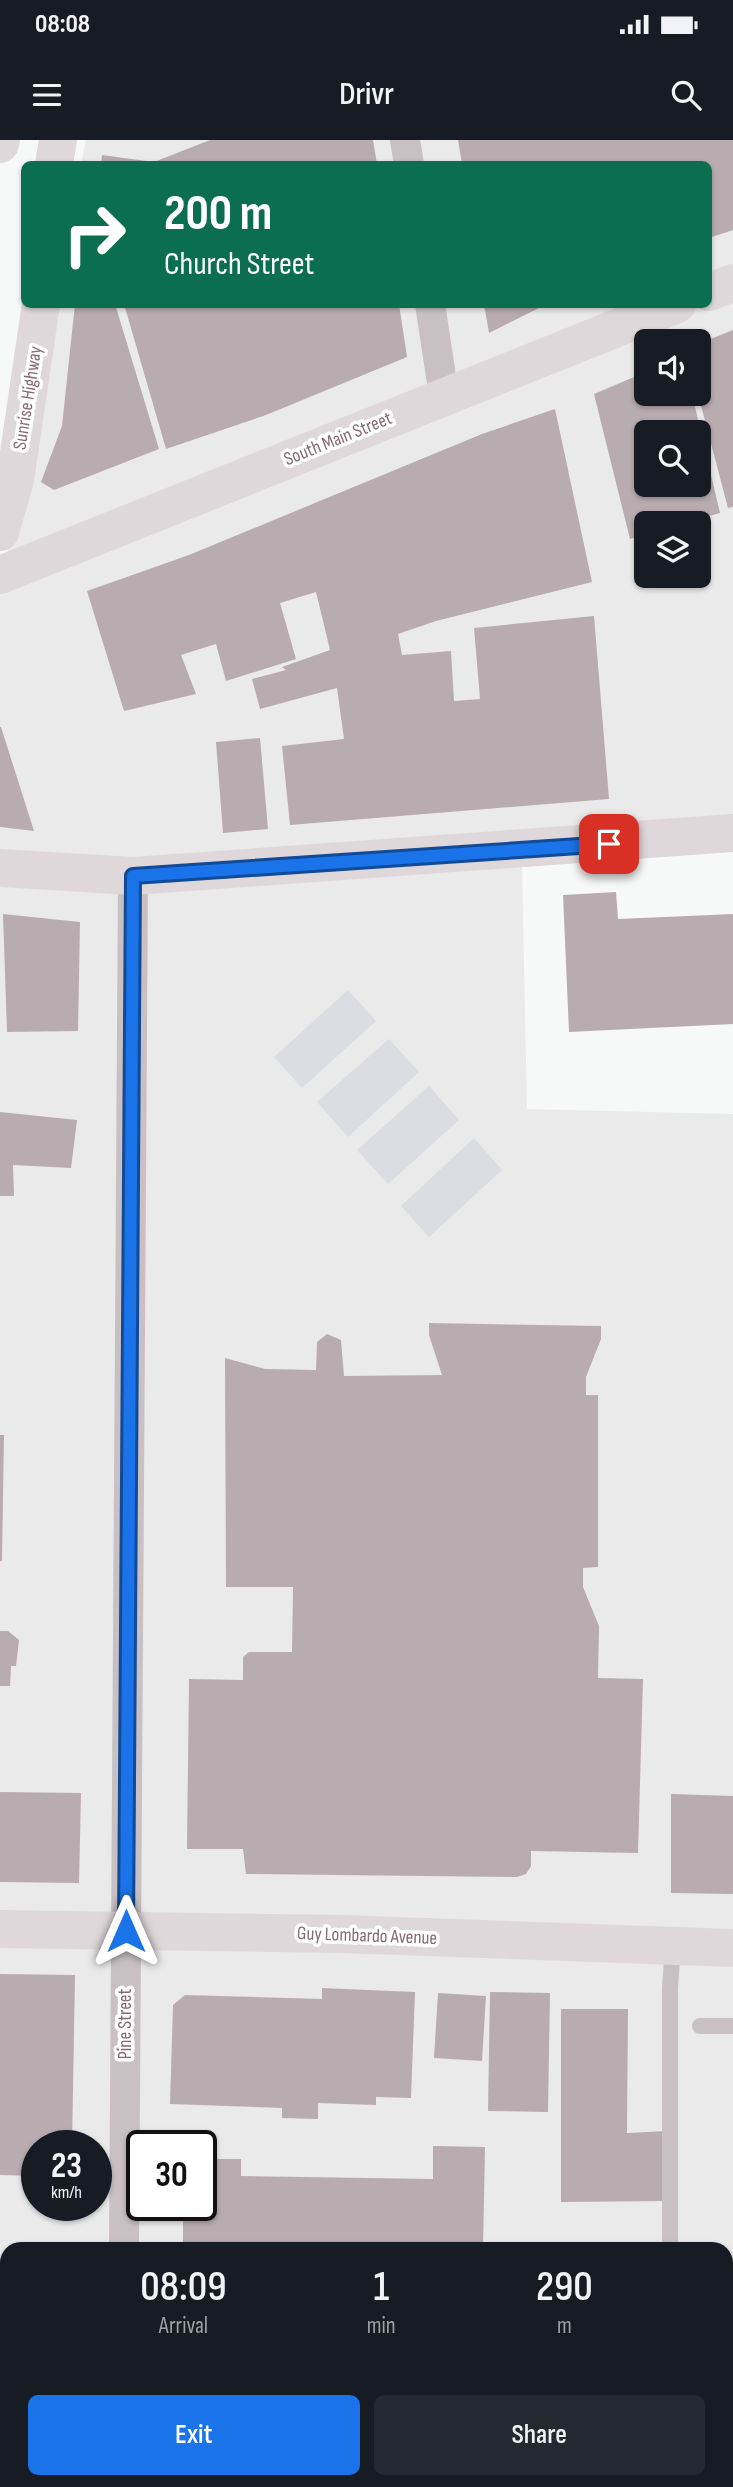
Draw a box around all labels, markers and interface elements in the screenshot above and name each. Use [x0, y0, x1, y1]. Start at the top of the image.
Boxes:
text: 08:08 [35, 9, 90, 40]
text: Drivr [339, 75, 394, 114]
icon: menu [28, 76, 66, 114]
icon: search [667, 76, 705, 114]
text: 200 m [164, 185, 272, 244]
icon: right [49, 189, 140, 280]
text: Church Street [164, 245, 314, 284]
map controls [634, 329, 711, 588]
button: sound [634, 329, 711, 406]
street label: Sunrise Highway [8, 344, 48, 451]
street label: South Main Street [281, 407, 395, 471]
button: search [634, 420, 711, 497]
button: layers [634, 511, 711, 588]
pin [579, 814, 639, 874]
icon: arrive [590, 825, 628, 863]
position arrow [89, 1894, 163, 1968]
street label: Guy Lombardo Avenue [296, 1922, 438, 1950]
street label: Pine Street [114, 1989, 137, 2059]
speed limit sign: 30 [126, 2130, 217, 2221]
text: 23 [51, 2145, 82, 2188]
text: km/h [51, 2182, 82, 2203]
text: 08:09 [140, 2262, 227, 2313]
text: 1 [373, 2262, 389, 2313]
text: 290 [536, 2262, 593, 2313]
text: Arrival [159, 2312, 208, 2340]
text: min [367, 2312, 396, 2340]
text: m [557, 2312, 572, 2340]
button: Exit [28, 2395, 360, 2475]
button: Share [374, 2395, 705, 2475]

